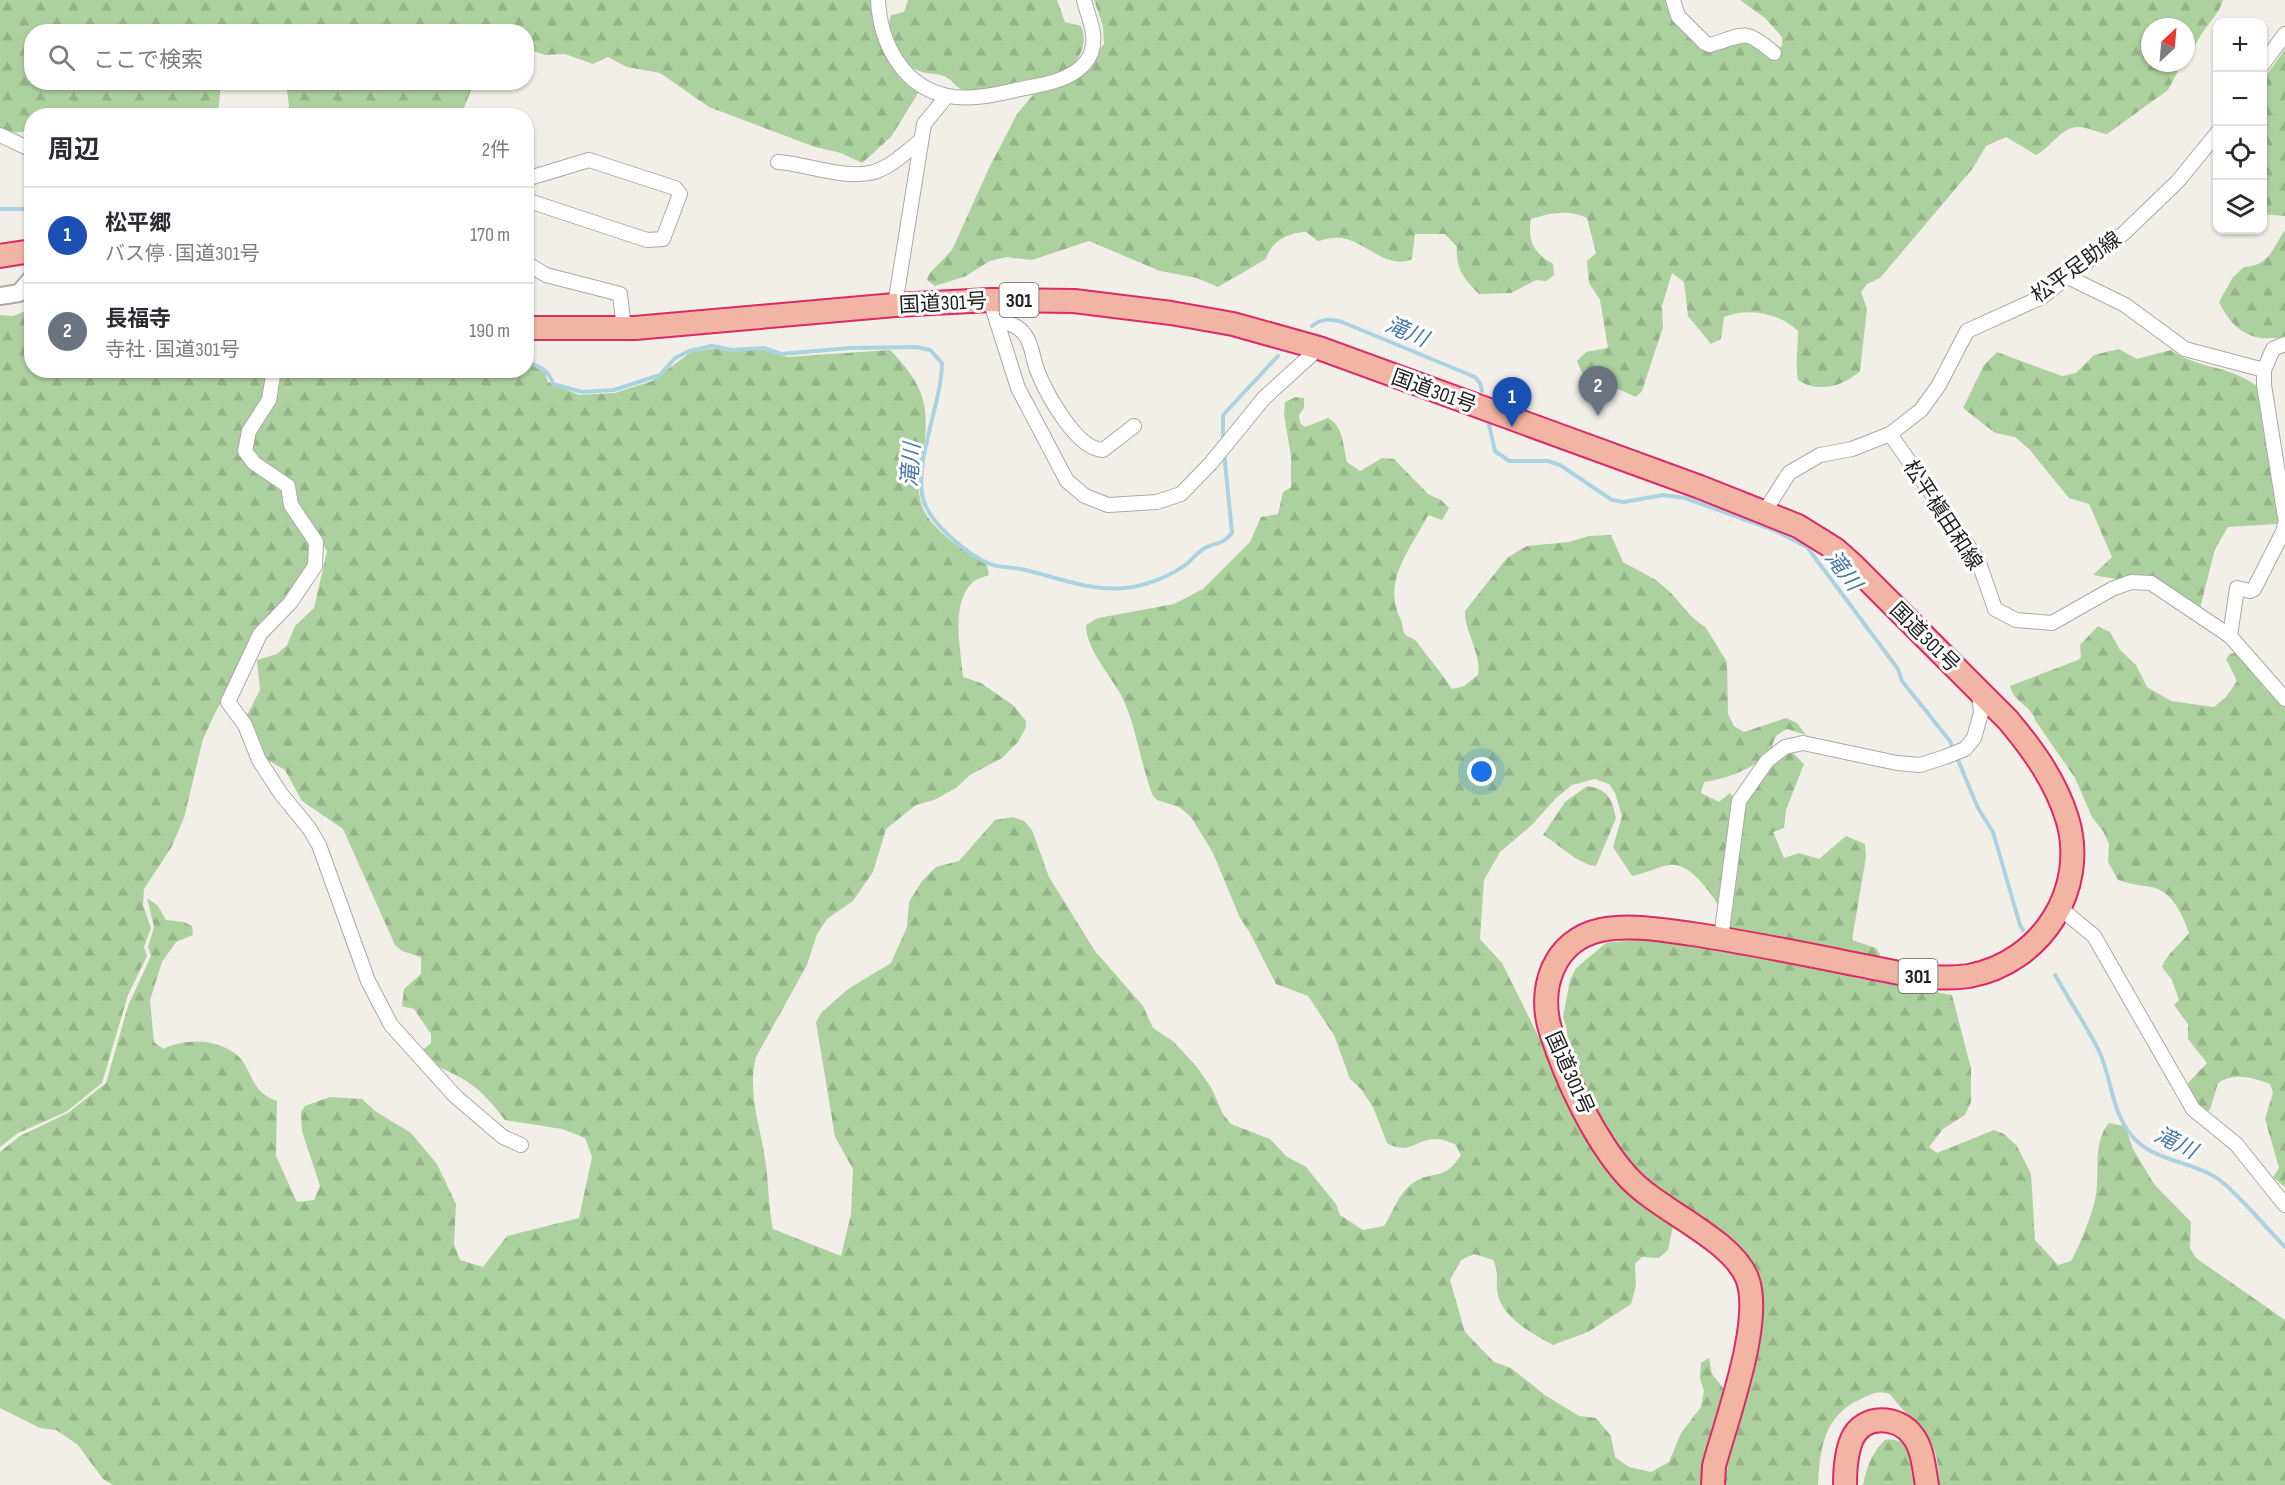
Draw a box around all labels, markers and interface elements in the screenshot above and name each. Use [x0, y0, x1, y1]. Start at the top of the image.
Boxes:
north arrow [2141, 18, 2195, 72]
map controls [2213, 18, 2267, 234]
button: + [2213, 18, 2267, 72]
search box [24, 24, 534, 90]
icon: search [45, 41, 78, 74]
text: ここで検索 [93, 47, 203, 74]
button: − [2213, 72, 2267, 126]
button: locate [2213, 126, 2267, 180]
text: 周辺 [48, 135, 100, 166]
text: 2件 [482, 138, 510, 162]
button: layers [2213, 180, 2267, 234]
text: 松平郷 [105, 210, 171, 237]
text: 1 [64, 223, 71, 247]
text: 170 m [470, 223, 510, 247]
street label: 松平足助線 [2026, 226, 2126, 308]
text: バス停 · 国道301号 [105, 242, 260, 266]
road number: 301 [1000, 283, 1038, 317]
street label: 国道301号 [898, 289, 988, 318]
text: 長福寺 [105, 306, 171, 333]
water label: 滝川 [1381, 311, 1434, 354]
text: 2 [63, 319, 72, 343]
text: 190 m [469, 319, 510, 343]
text: 寺社 · 国道301号 [105, 338, 240, 362]
street label: 国道301号 [1388, 365, 1480, 418]
pin: 2 [1578, 366, 1618, 416]
pin: 1 [1492, 378, 1532, 427]
water label: 滝川 [896, 440, 927, 488]
street label: 松平槇田和線 [1898, 456, 1987, 575]
water label: 滝川 [1819, 545, 1868, 598]
street label: 国道301号 [1885, 597, 1965, 677]
your location [1467, 757, 1496, 786]
road number: 301 [1898, 959, 1938, 993]
street label: 国道301号 [1540, 1028, 1599, 1119]
water label: 滝川 [2150, 1122, 2203, 1166]

